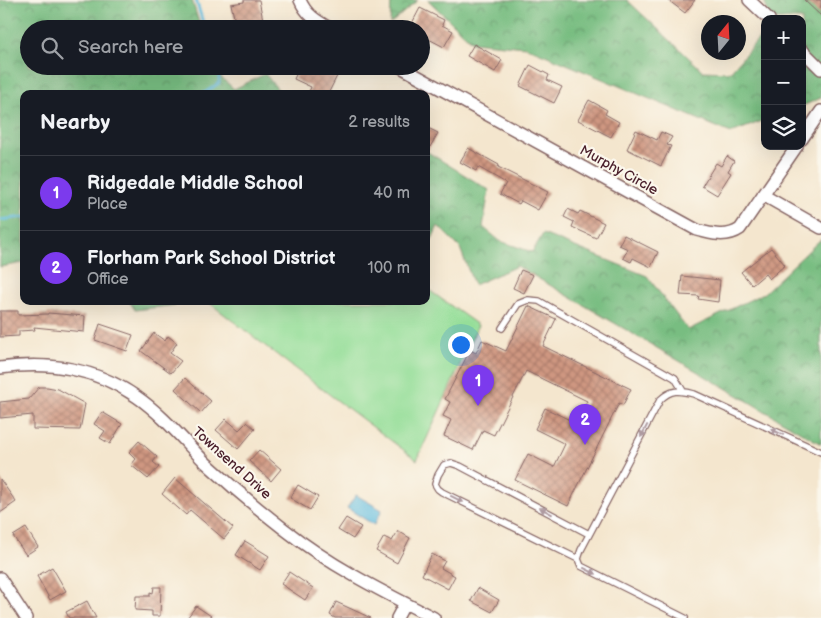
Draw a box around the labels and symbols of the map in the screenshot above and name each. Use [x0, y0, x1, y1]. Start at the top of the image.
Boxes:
north arrow [701, 15, 746, 60]
street label: Murphy Circle [577, 142, 661, 198]
your location [448, 332, 474, 358]
pin: 1 [462, 365, 494, 406]
pin: 2 [569, 404, 601, 445]
street label: Townsend Drive [189, 423, 275, 503]
one-way arrow [640, 423, 648, 438]
one-way arrow [770, 428, 784, 436]
one-way arrow [450, 495, 464, 503]
one-way arrow [539, 507, 554, 515]
one-way arrow [583, 567, 597, 575]

